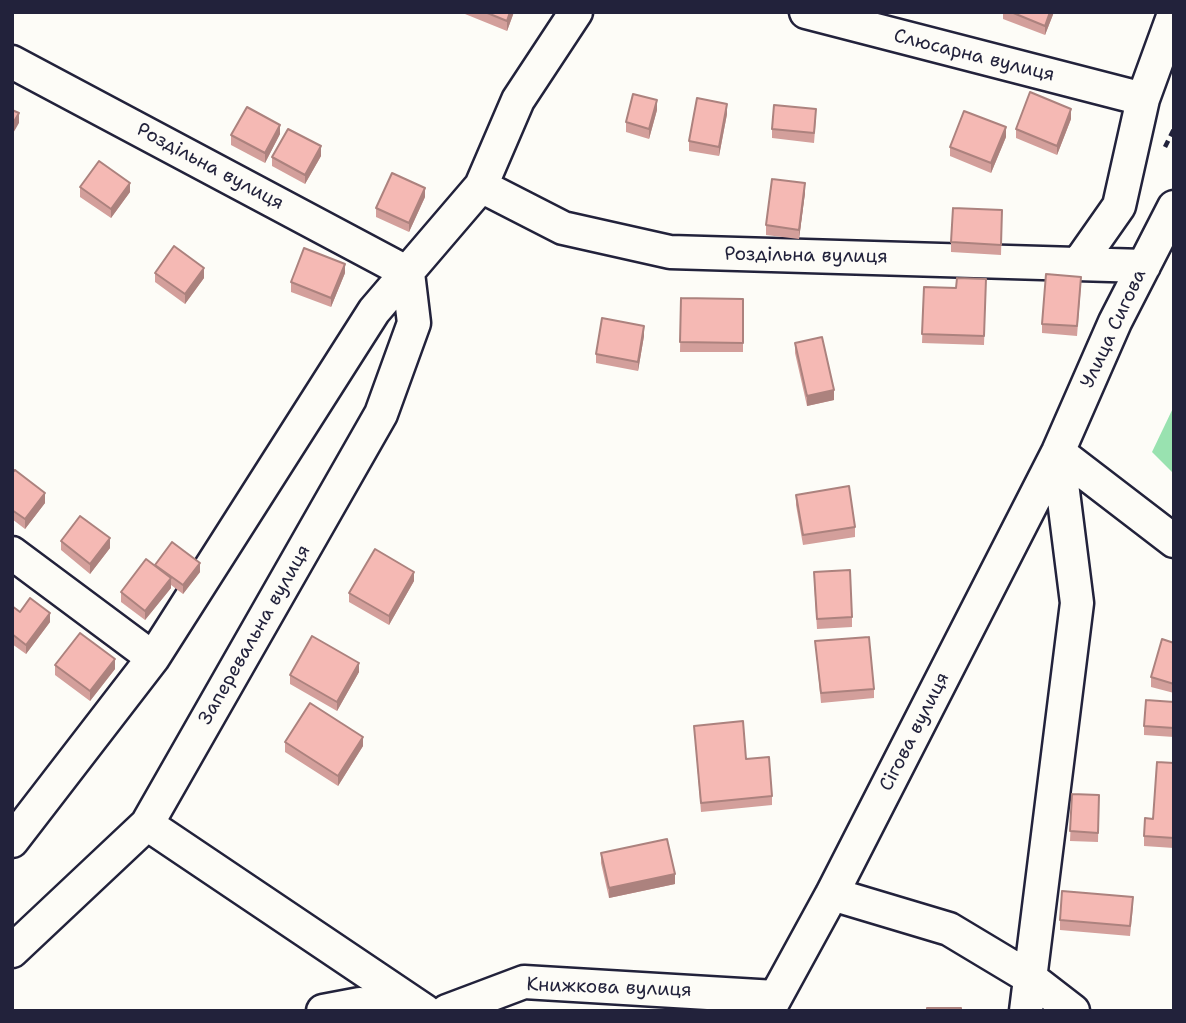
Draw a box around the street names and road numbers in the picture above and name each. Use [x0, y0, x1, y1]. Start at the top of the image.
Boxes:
street label: Слюсарна вулиця [891, 25, 1057, 87]
street label: Роздільна вулиця [133, 119, 287, 215]
street label: Роздільна вулиця [724, 243, 888, 269]
street label: Улица Сигова [1077, 266, 1151, 392]
street label: Заперевальна вулиця [194, 541, 316, 729]
street label: Сігова вулиця [875, 669, 955, 795]
street label: Книжкова вулиця [526, 974, 692, 1002]

